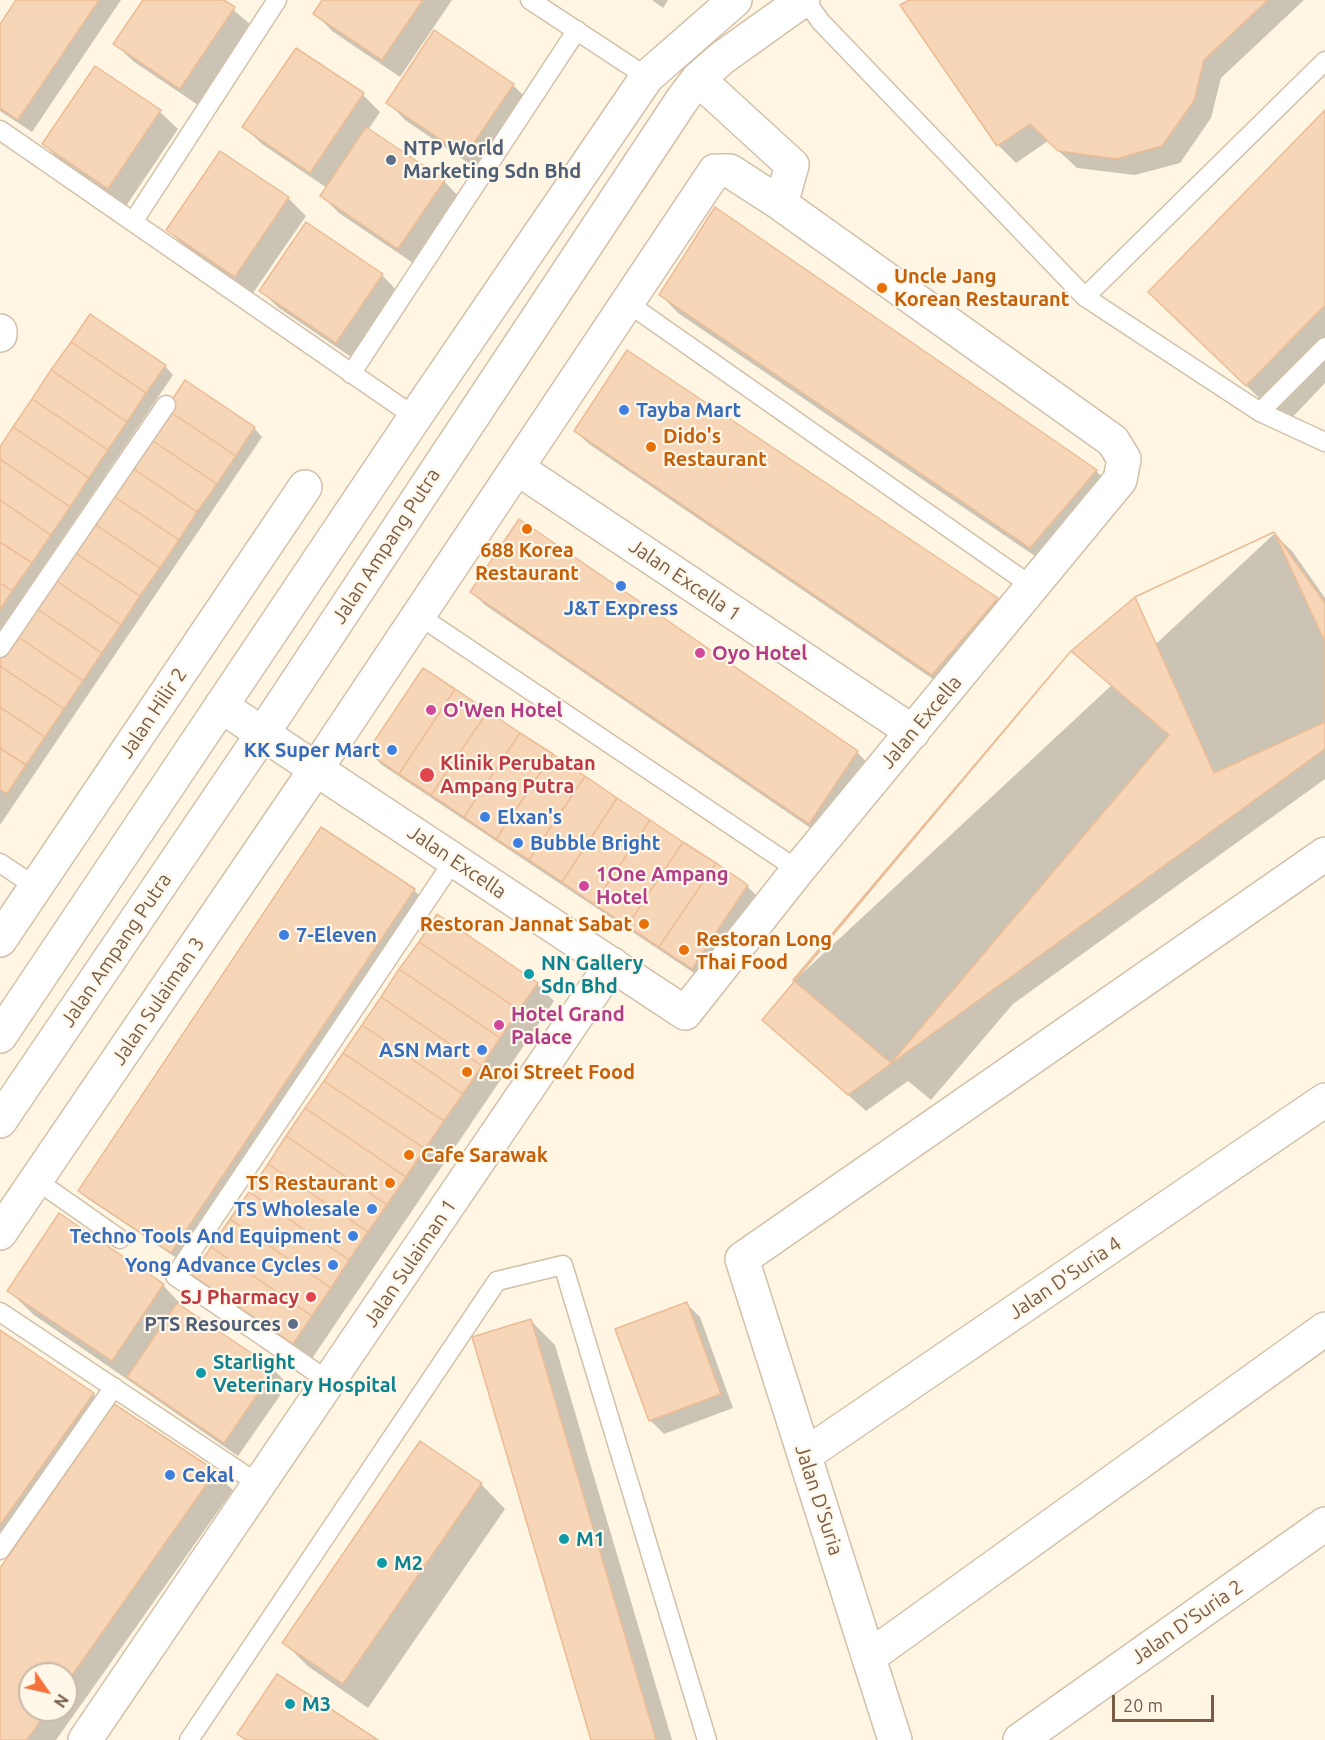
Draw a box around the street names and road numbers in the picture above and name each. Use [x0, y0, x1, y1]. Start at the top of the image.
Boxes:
street label: Jalan Ampang Putra [327, 464, 445, 628]
street label: Jalan Excella 1 [624, 534, 746, 626]
street label: Jalan Hilir 2 [114, 663, 192, 763]
street label: Jalan Excella [875, 671, 967, 773]
street label: Jalan Excella [403, 820, 511, 904]
street label: Jalan Ampang Putra [56, 868, 176, 1032]
street label: Jalan Sulaiman 3 [106, 933, 210, 1069]
street label: Jalan Sulaiman 1 [358, 1195, 462, 1331]
street label: Jalan D'Suria 4 [1004, 1231, 1126, 1325]
street label: Jalan D'Suria [790, 1442, 848, 1558]
street label: Jalan D'Suria 2 [1127, 1575, 1247, 1669]

